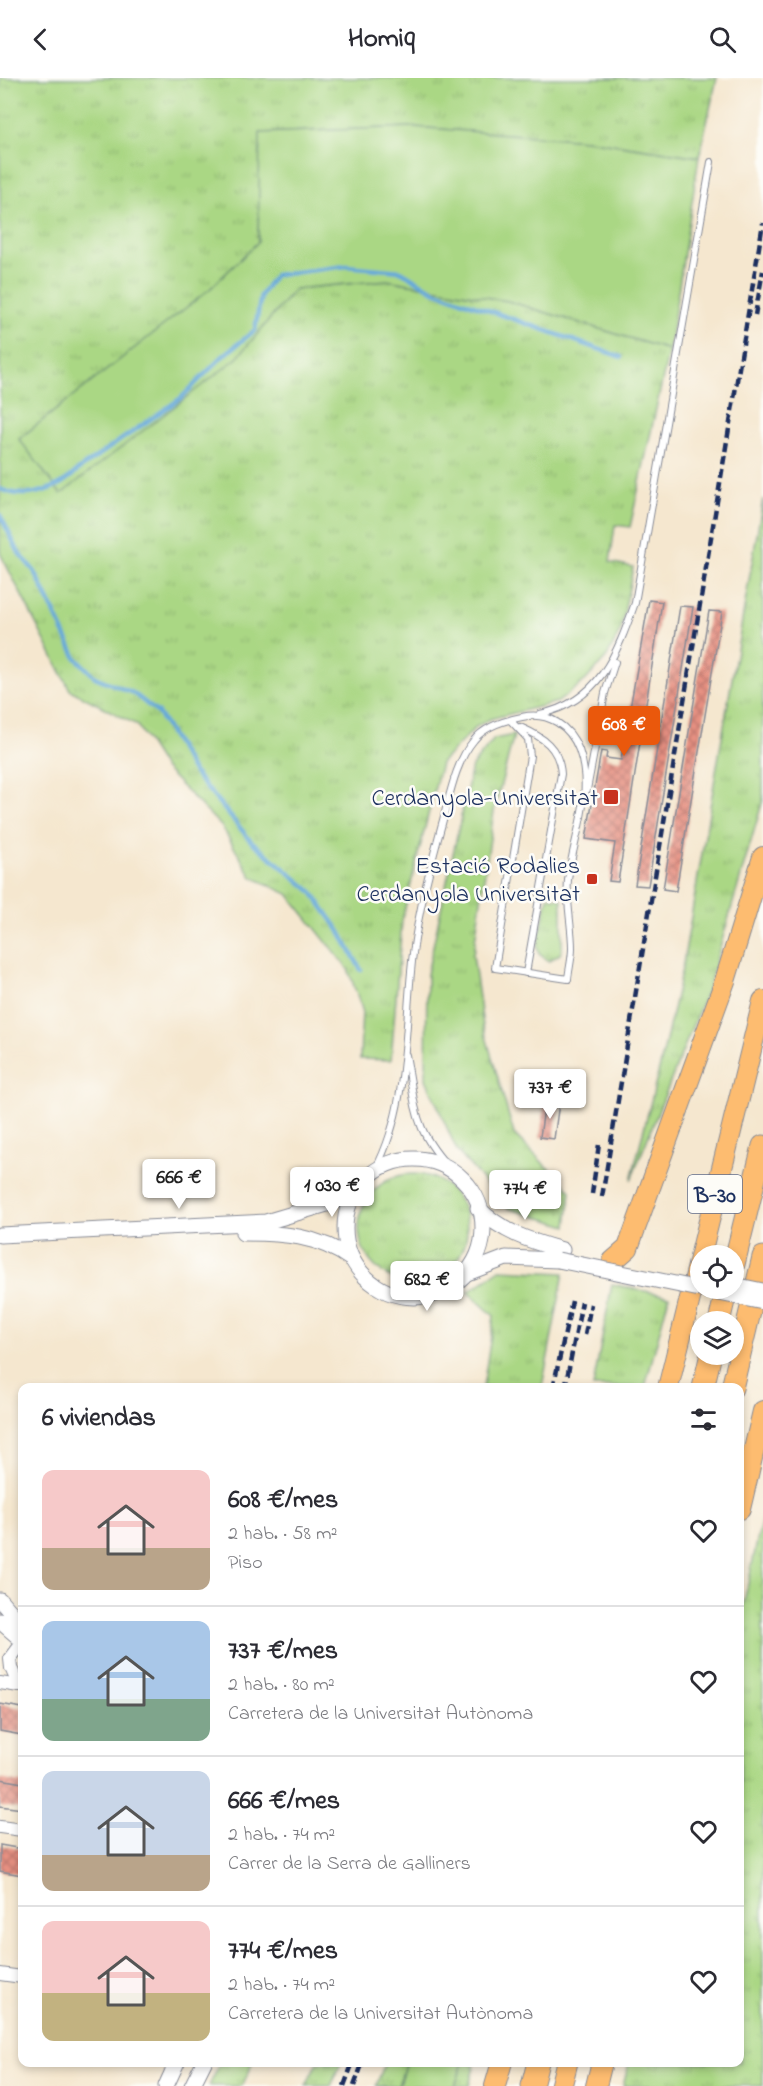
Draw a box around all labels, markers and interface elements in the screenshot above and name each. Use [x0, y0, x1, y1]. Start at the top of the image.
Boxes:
text: Homiq [348, 20, 415, 59]
icon: back [24, 23, 57, 56]
icon: search [706, 23, 739, 56]
pin: 608 € [582, 706, 666, 757]
text: 608 € [602, 711, 646, 740]
place label: Cerdanyola-Universitat [371, 782, 598, 818]
marker: Cerdanyola-Universitat [602, 788, 620, 806]
place label: Estació Rodalies Cerdanyola Universitat [356, 850, 580, 914]
marker: Estació Rodalies Cerdanyola Universitat [585, 872, 599, 886]
pin: 737 € [508, 1069, 592, 1120]
text: 737 € [528, 1074, 572, 1103]
pin: 666 € [137, 1159, 221, 1210]
text: 666 € [156, 1164, 202, 1193]
pin: 1 030 € [277, 1167, 387, 1218]
pin: 774 € [483, 1170, 567, 1221]
text: 1 030 € [304, 1172, 360, 1201]
text: 774 € [503, 1175, 547, 1204]
road number: B-30 [688, 1175, 742, 1213]
map controls [690, 1245, 744, 1365]
button: locate [690, 1245, 744, 1299]
pin: 682 € [385, 1261, 469, 1312]
text: 682 € [404, 1266, 450, 1295]
button: layers [690, 1311, 744, 1365]
text: 6 viviendas [42, 1400, 156, 1438]
icon: filters [687, 1403, 720, 1436]
text: 608 €/mes [228, 1482, 338, 1520]
icon: home [90, 1494, 162, 1566]
icon: heart [687, 1514, 720, 1547]
text: 2 hab. · 58 m² [228, 1520, 338, 1549]
text: Piso [228, 1549, 263, 1578]
text: 737 €/mes [228, 1633, 338, 1671]
icon: home [90, 1645, 162, 1717]
icon: heart [687, 1665, 720, 1698]
text: 2 hab. · 80 m² [228, 1671, 335, 1700]
text: Carretera de la Universitat Autònoma [228, 1700, 533, 1729]
text: 666 €/mes [228, 1783, 340, 1821]
icon: home [90, 1795, 162, 1867]
icon: heart [687, 1815, 720, 1848]
text: 2 hab. · 74 m² [228, 1821, 335, 1850]
text: Carrer de la Serra de Galliners [228, 1850, 471, 1879]
text: 774 €/mes [228, 1933, 338, 1971]
icon: home [90, 1945, 162, 2017]
icon: heart [687, 1965, 720, 1998]
text: 2 hab. · 74 m² [228, 1971, 335, 2000]
text: Carretera de la Universitat Autònoma [228, 2000, 533, 2029]

